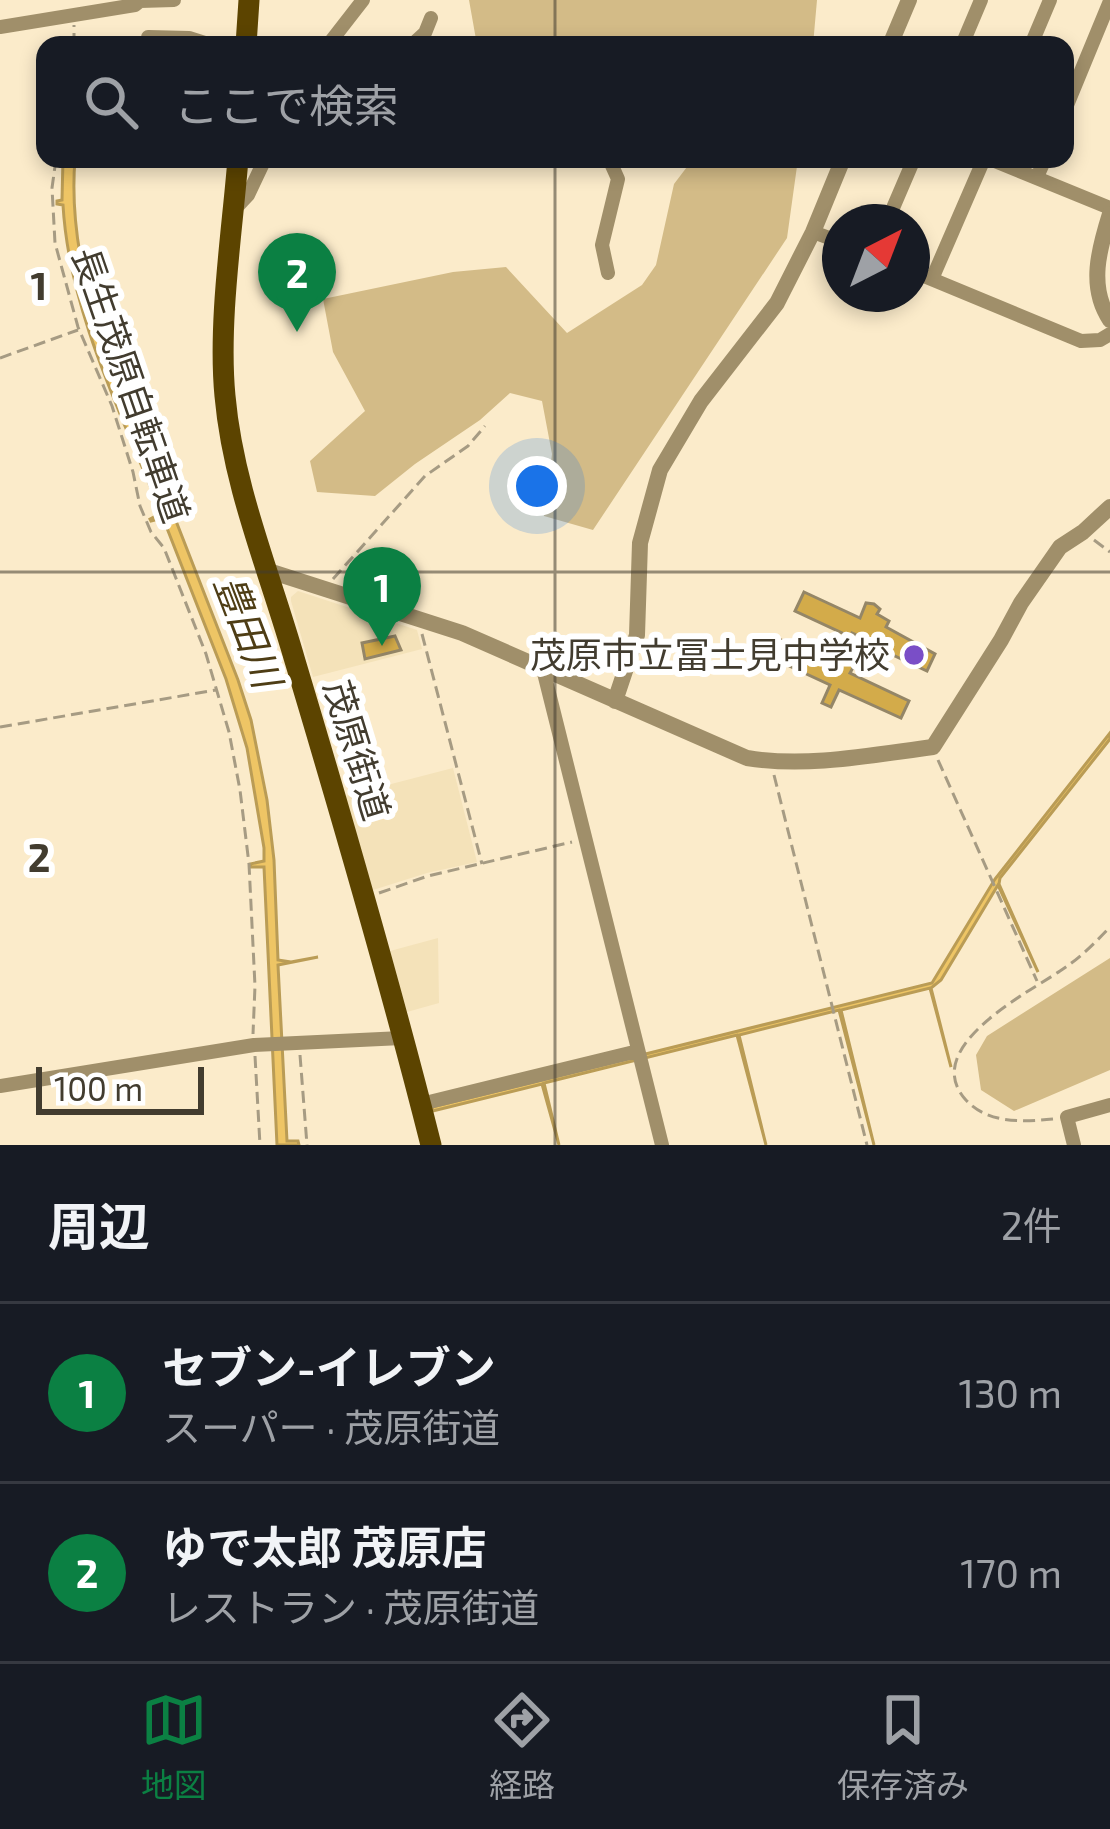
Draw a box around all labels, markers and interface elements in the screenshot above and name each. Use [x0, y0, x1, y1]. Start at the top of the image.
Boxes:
search box [36, 36, 1074, 168]
icon: search [78, 69, 144, 135]
text: ここで検索 [174, 77, 399, 131]
north arrow [822, 204, 930, 312]
pin: 2 [258, 233, 336, 332]
street label: 長生茂原自転車道 [65, 241, 200, 528]
text: 1 [31, 261, 47, 308]
your location [507, 456, 567, 516]
pin: 1 [343, 547, 421, 646]
water label: 豊田川 [206, 567, 294, 697]
place label: 茂原市立冨士見中学校 [530, 632, 890, 675]
marker: 茂原市立冨士見中学校 [901, 642, 927, 668]
street label: 茂原街道 [317, 674, 400, 825]
text: 2 [28, 833, 50, 880]
scale bar [36, 1061, 204, 1114]
text: 100 m [54, 1068, 143, 1108]
text: 周辺 [48, 1194, 150, 1255]
text: 2件 [1001, 1201, 1062, 1248]
text: セブン-イレブン [162, 1339, 496, 1393]
text: 1 [79, 1369, 95, 1416]
text: 130 m [958, 1369, 1062, 1416]
text: スーパー · 茂原街道 [162, 1403, 500, 1450]
text: ゆで太郎 茂原店 [162, 1519, 487, 1573]
text: 2 [76, 1549, 98, 1596]
text: 170 m [960, 1549, 1062, 1596]
text: レストラン · 茂原街道 [162, 1583, 540, 1630]
tab: 地図 [141, 1687, 207, 1807]
tab: 経路 [489, 1687, 555, 1807]
tab: 保存済み [837, 1687, 969, 1807]

